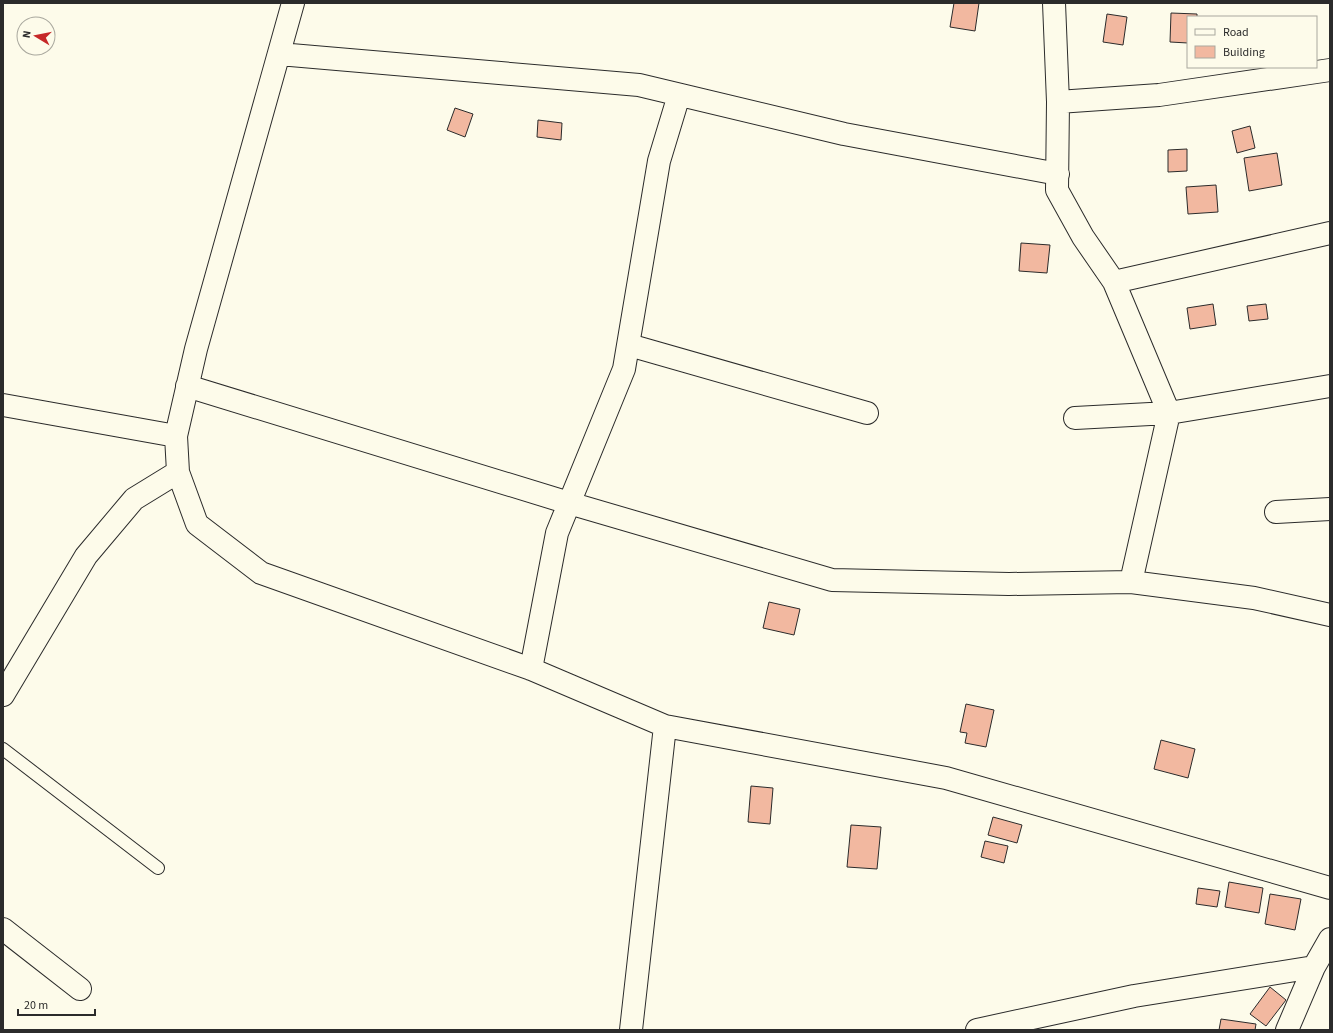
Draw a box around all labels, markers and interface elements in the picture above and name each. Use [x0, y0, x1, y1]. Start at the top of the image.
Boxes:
north arrow [16, 16, 56, 56]
legend [1187, 16, 1317, 68]
text: Road [1223, 24, 1249, 41]
text: N [19, 29, 35, 39]
text: Building [1223, 44, 1265, 61]
scale bar [18, 991, 95, 1017]
text: 20 m [24, 997, 48, 1014]

